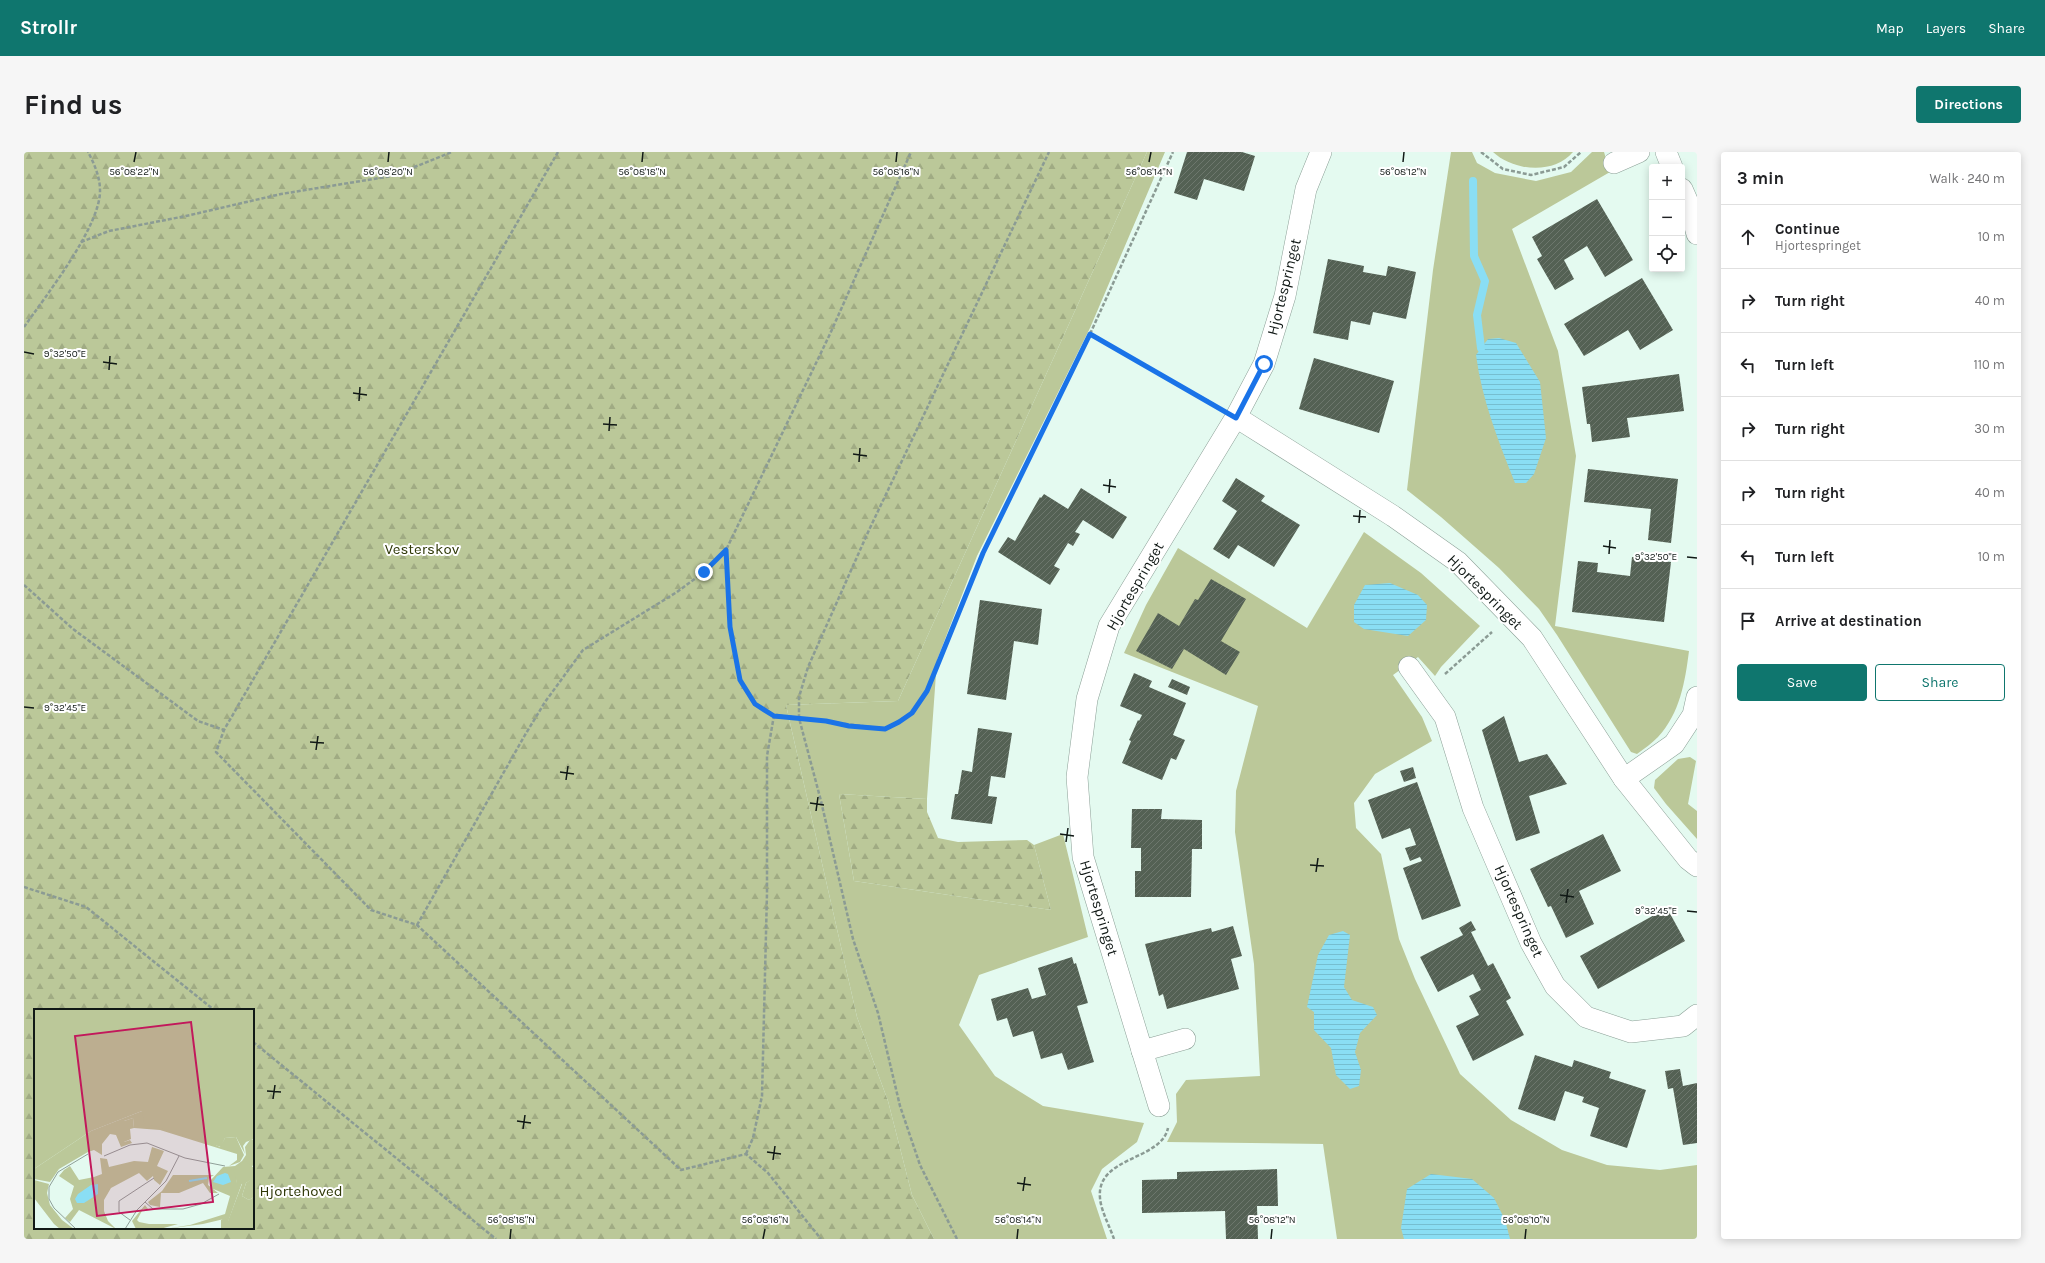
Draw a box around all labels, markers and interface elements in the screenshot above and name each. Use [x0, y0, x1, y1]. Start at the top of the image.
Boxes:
text: Strollr [20, 17, 77, 39]
text: Map [1876, 20, 1904, 37]
text: Layers [1926, 20, 1966, 37]
text: Share [1988, 20, 2025, 37]
button: Directions [1916, 86, 2021, 123]
text: Find us [24, 88, 123, 121]
map controls [1649, 164, 1685, 272]
button: + [1649, 164, 1685, 200]
text: 56°08'22"N [109, 166, 159, 178]
text: 56°08'20"N [363, 166, 413, 178]
text: 56°08'18"N [618, 166, 666, 178]
text: 56°08'16"N [872, 166, 920, 178]
text: 56°08'14"N [1126, 166, 1173, 178]
text: 56°08'12"N [1379, 166, 1427, 178]
text: 3 min [1737, 168, 1784, 188]
text: Walk · 240 m [1929, 171, 2005, 186]
button: − [1649, 200, 1685, 236]
text: Continue [1775, 220, 1840, 238]
icon: ahead [1737, 226, 1759, 248]
text: 10 m [1978, 229, 2005, 244]
street label: Hjortespringet [1263, 236, 1305, 337]
button: locate [1649, 236, 1685, 272]
text: Hjortespringet [1775, 238, 1861, 253]
icon: right [1737, 290, 1759, 312]
text: Turn right [1775, 292, 1845, 310]
text: 40 m [1975, 293, 2005, 308]
text: 9°32'50"E [44, 348, 86, 360]
icon: left [1737, 354, 1759, 376]
route start [1255, 355, 1273, 373]
text: Turn left [1775, 356, 1834, 374]
text: 110 m [1973, 357, 2005, 372]
icon: right [1737, 418, 1759, 440]
text: Turn right [1775, 420, 1845, 438]
text: 30 m [1974, 421, 2005, 436]
icon: right [1737, 482, 1759, 504]
text: Turn right [1775, 484, 1845, 502]
text: 40 m [1975, 485, 2005, 500]
street label: Hjortespringet [1102, 538, 1168, 633]
park label: Vesterskov [385, 540, 460, 558]
icon: left [1737, 546, 1759, 568]
text: Turn left [1775, 548, 1834, 566]
text: 10 m [1978, 549, 2005, 564]
street label: Hjortespringet [1444, 551, 1527, 634]
text: 9°32'50"E [1635, 551, 1677, 563]
route end [695, 563, 713, 581]
icon: arrive [1737, 610, 1759, 632]
text: Arrive at destination [1775, 612, 1922, 630]
button: Save [1737, 664, 1867, 701]
button: Share [1875, 664, 2005, 701]
text: 9°32'45"E [44, 702, 86, 714]
street label: Hjortespringet [1076, 858, 1122, 958]
street label: Hjortespringet [1491, 862, 1548, 960]
text: 9°32'45"E [1635, 905, 1677, 917]
inset map [34, 1009, 254, 1229]
park label: Hjortehoved [259, 1182, 343, 1200]
text: 56°08'18"N [487, 1214, 535, 1226]
text: 56°08'16"N [741, 1214, 789, 1226]
text: 56°08'14"N [995, 1214, 1042, 1226]
text: 56°08'12"N [1248, 1214, 1296, 1226]
text: 56°08'10"N [1502, 1214, 1550, 1226]

